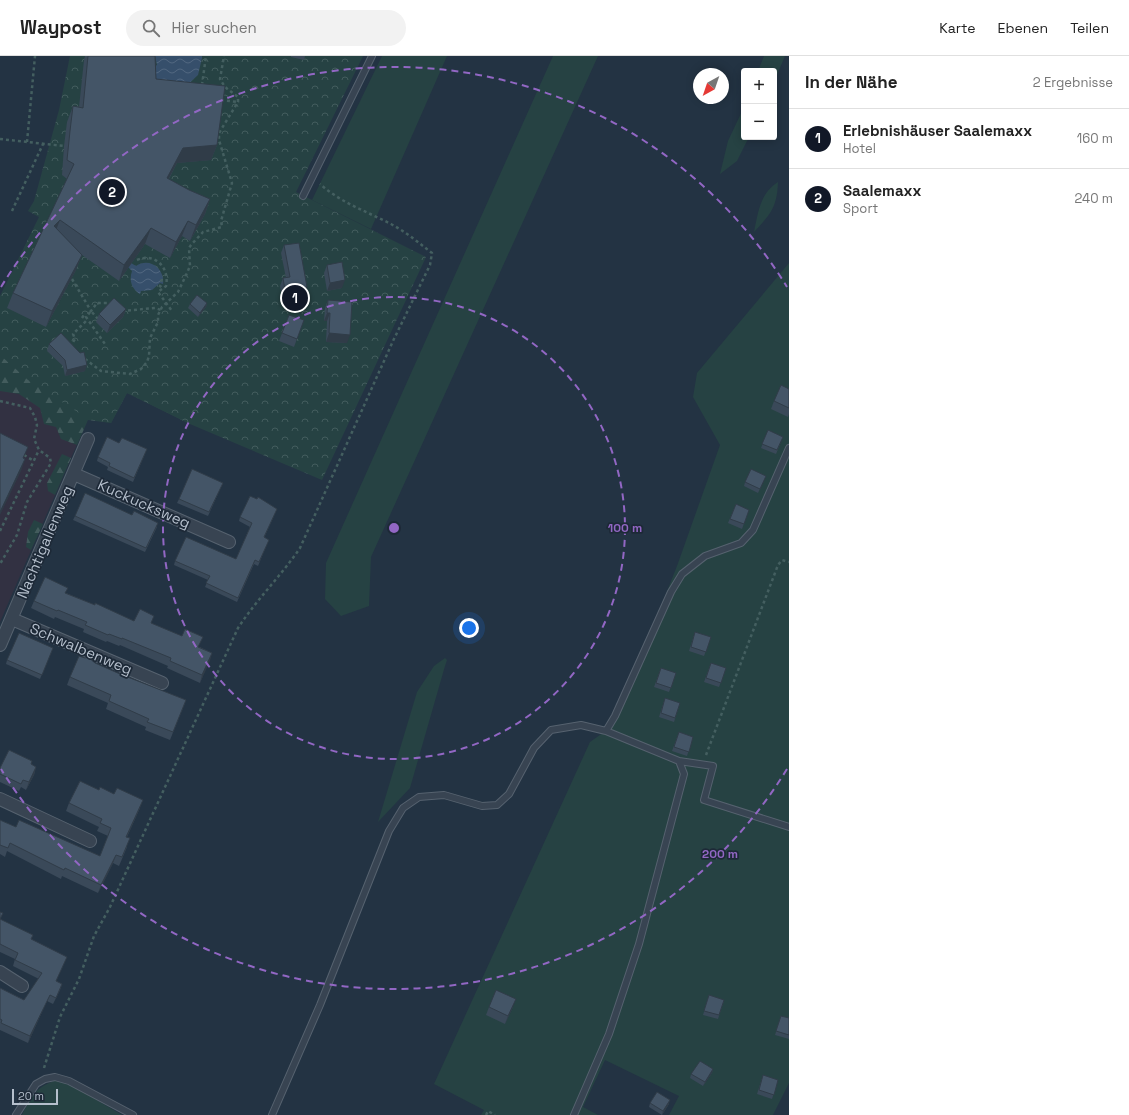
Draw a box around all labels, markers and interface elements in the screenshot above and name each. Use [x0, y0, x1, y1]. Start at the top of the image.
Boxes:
search box [126, 10, 406, 46]
text: Waypost [20, 15, 102, 40]
icon: search [140, 17, 162, 39]
text: Hier suchen [172, 18, 257, 37]
text: Karte [939, 19, 976, 37]
text: Ebenen [998, 19, 1048, 37]
text: Teilen [1070, 19, 1109, 37]
north arrow [693, 68, 729, 104]
map controls [741, 68, 777, 140]
button: + [741, 68, 777, 104]
text: In der Nähe [805, 71, 897, 93]
text: 2 Ergebnisse [1033, 74, 1113, 91]
button: − [741, 104, 777, 140]
text: Erlebnishäuser Saalemaxx [843, 121, 1032, 140]
text: 1 [815, 130, 821, 147]
text: 160 m [1077, 130, 1113, 147]
text: Hotel [843, 140, 876, 157]
pin: 2 [99, 177, 125, 207]
text: Saalemaxx [843, 181, 921, 200]
text: 2 [814, 190, 822, 207]
text: 240 m [1075, 190, 1113, 207]
text: Sport [843, 200, 878, 217]
pin: 1 [282, 283, 308, 313]
street label: Kuckucksweg [95, 475, 193, 532]
street label: Nachtigallenweg [12, 482, 77, 601]
text: 100 m [608, 520, 642, 536]
centre of rings [387, 521, 401, 535]
street label: Schwalbenweg [27, 618, 135, 679]
your location [459, 618, 479, 638]
text: 200 m [702, 846, 738, 862]
scale bar [12, 1087, 58, 1106]
text: 20 m [18, 1089, 44, 1103]

